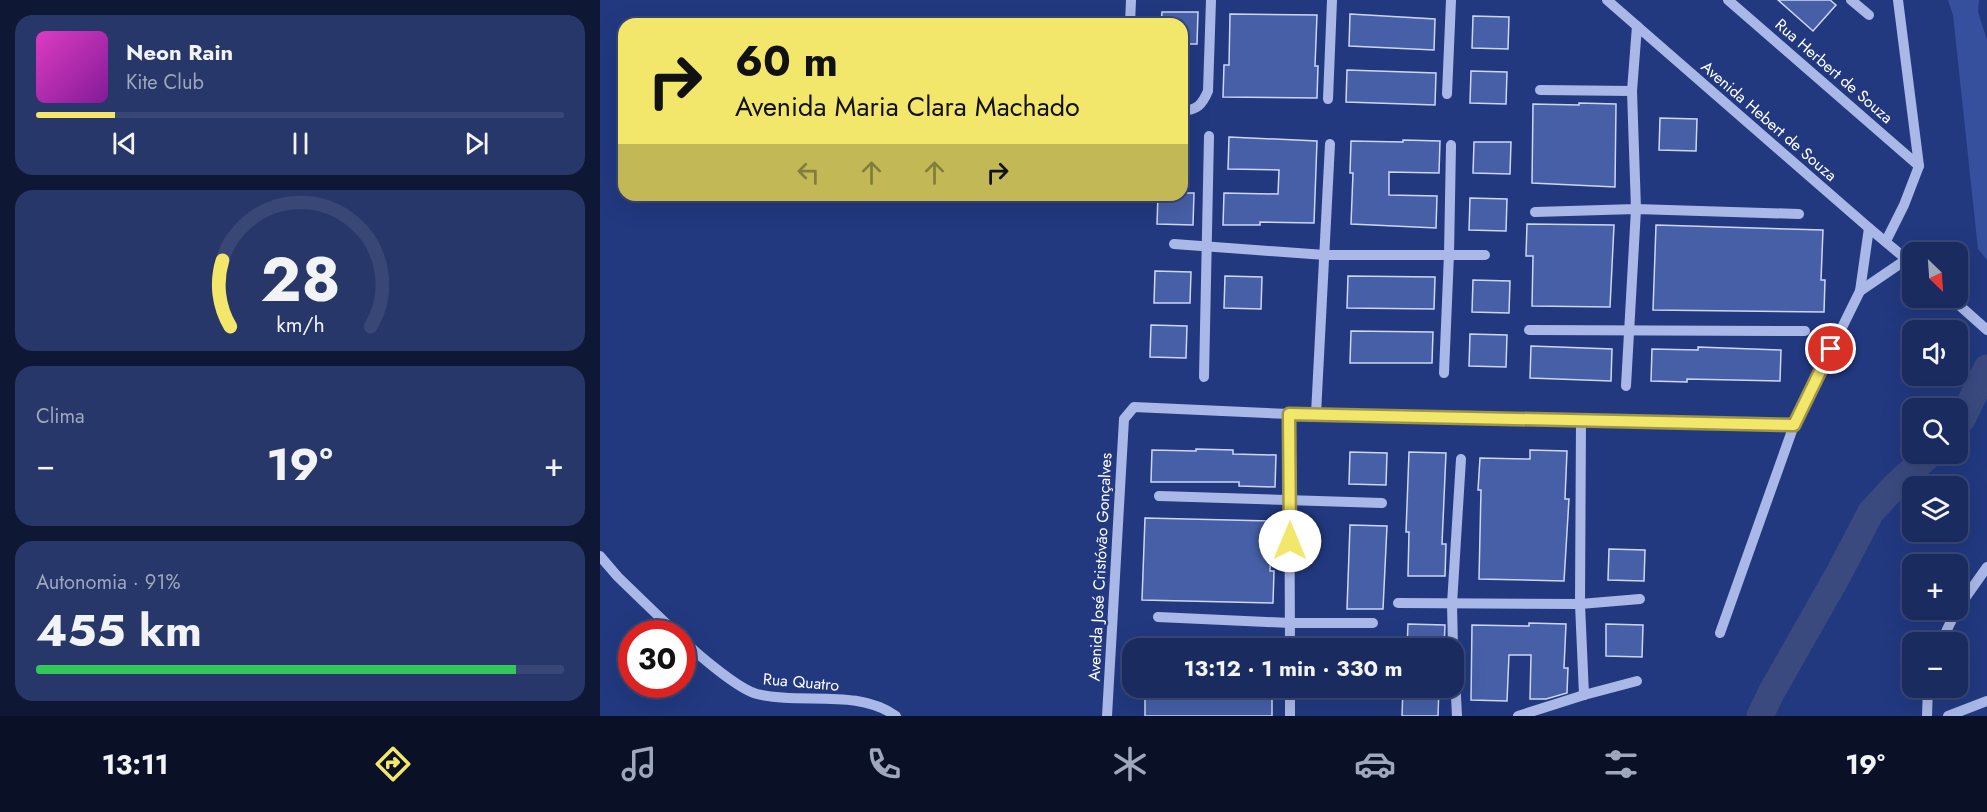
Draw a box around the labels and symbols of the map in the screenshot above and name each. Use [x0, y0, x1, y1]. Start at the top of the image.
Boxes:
street label: Rua Herbert de Souza [1770, 13, 1898, 129]
street label: Avenida Hebert de Souza [1696, 55, 1842, 187]
north arrow [1902, 242, 1968, 308]
pin [1805, 323, 1856, 374]
street label: Avenida José Cristóvão Gonçalves [1083, 452, 1117, 682]
position arrow [1258, 509, 1322, 573]
speed limit sign: 30 [618, 620, 696, 698]
street label: Rua Quatro [762, 667, 840, 697]

